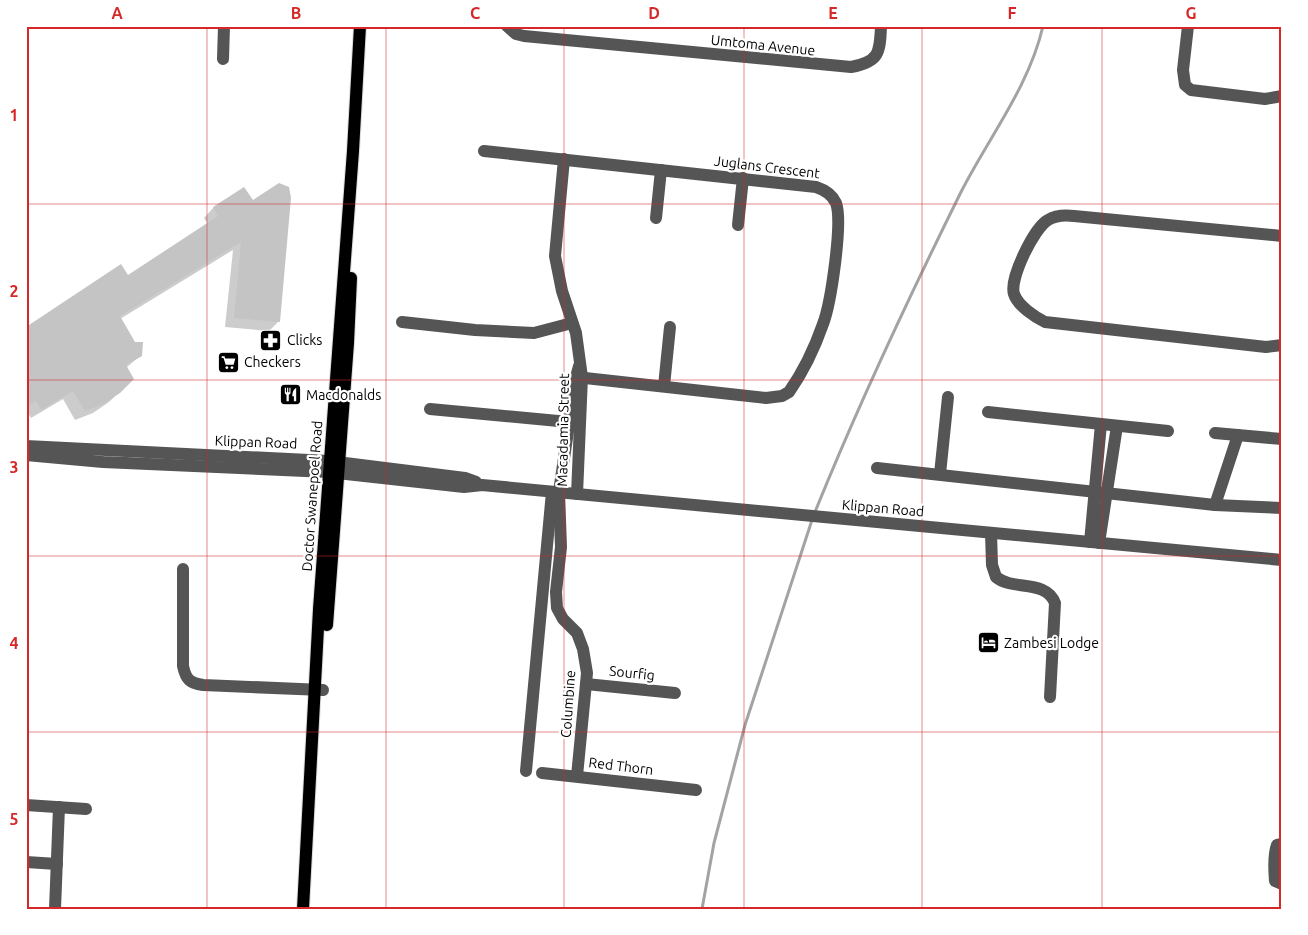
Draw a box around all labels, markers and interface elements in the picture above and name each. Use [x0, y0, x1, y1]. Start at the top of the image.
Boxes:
text: A [111, 4, 123, 22]
text: B [291, 4, 301, 22]
text: C [470, 4, 480, 22]
text: D [648, 4, 660, 22]
text: E [828, 4, 838, 22]
text: F [1008, 4, 1017, 22]
text: G [1185, 4, 1197, 22]
street label: Umtoma Avenue [710, 32, 816, 58]
text: 1 [9, 106, 19, 124]
street label: Juglans Crescent [713, 153, 821, 181]
text: 2 [9, 282, 19, 300]
pharmacy icon: Clicks [259, 328, 283, 352]
place label: Clicks [287, 332, 322, 348]
supermarket icon: Checkers [216, 350, 240, 374]
place label: Checkers [244, 354, 301, 370]
street label: Macadamia Street [554, 373, 572, 487]
restaurant icon: Macdonalds [278, 383, 302, 407]
place label: Macdonalds [306, 387, 381, 403]
street label: Doctor Swanepoel Road [299, 420, 325, 572]
street label: Klippan Road [214, 433, 298, 451]
text: 3 [9, 458, 19, 476]
street label: Klippan Road [841, 496, 925, 520]
hotel icon: Zambesi Lodge [976, 631, 1000, 655]
text: 4 [9, 634, 19, 652]
place label: Zambesi Lodge [1004, 635, 1099, 651]
street label: Sourfig [608, 663, 656, 683]
street label: Columbine [558, 670, 578, 738]
street label: Red Thorn [588, 754, 654, 778]
text: 5 [9, 810, 19, 828]

